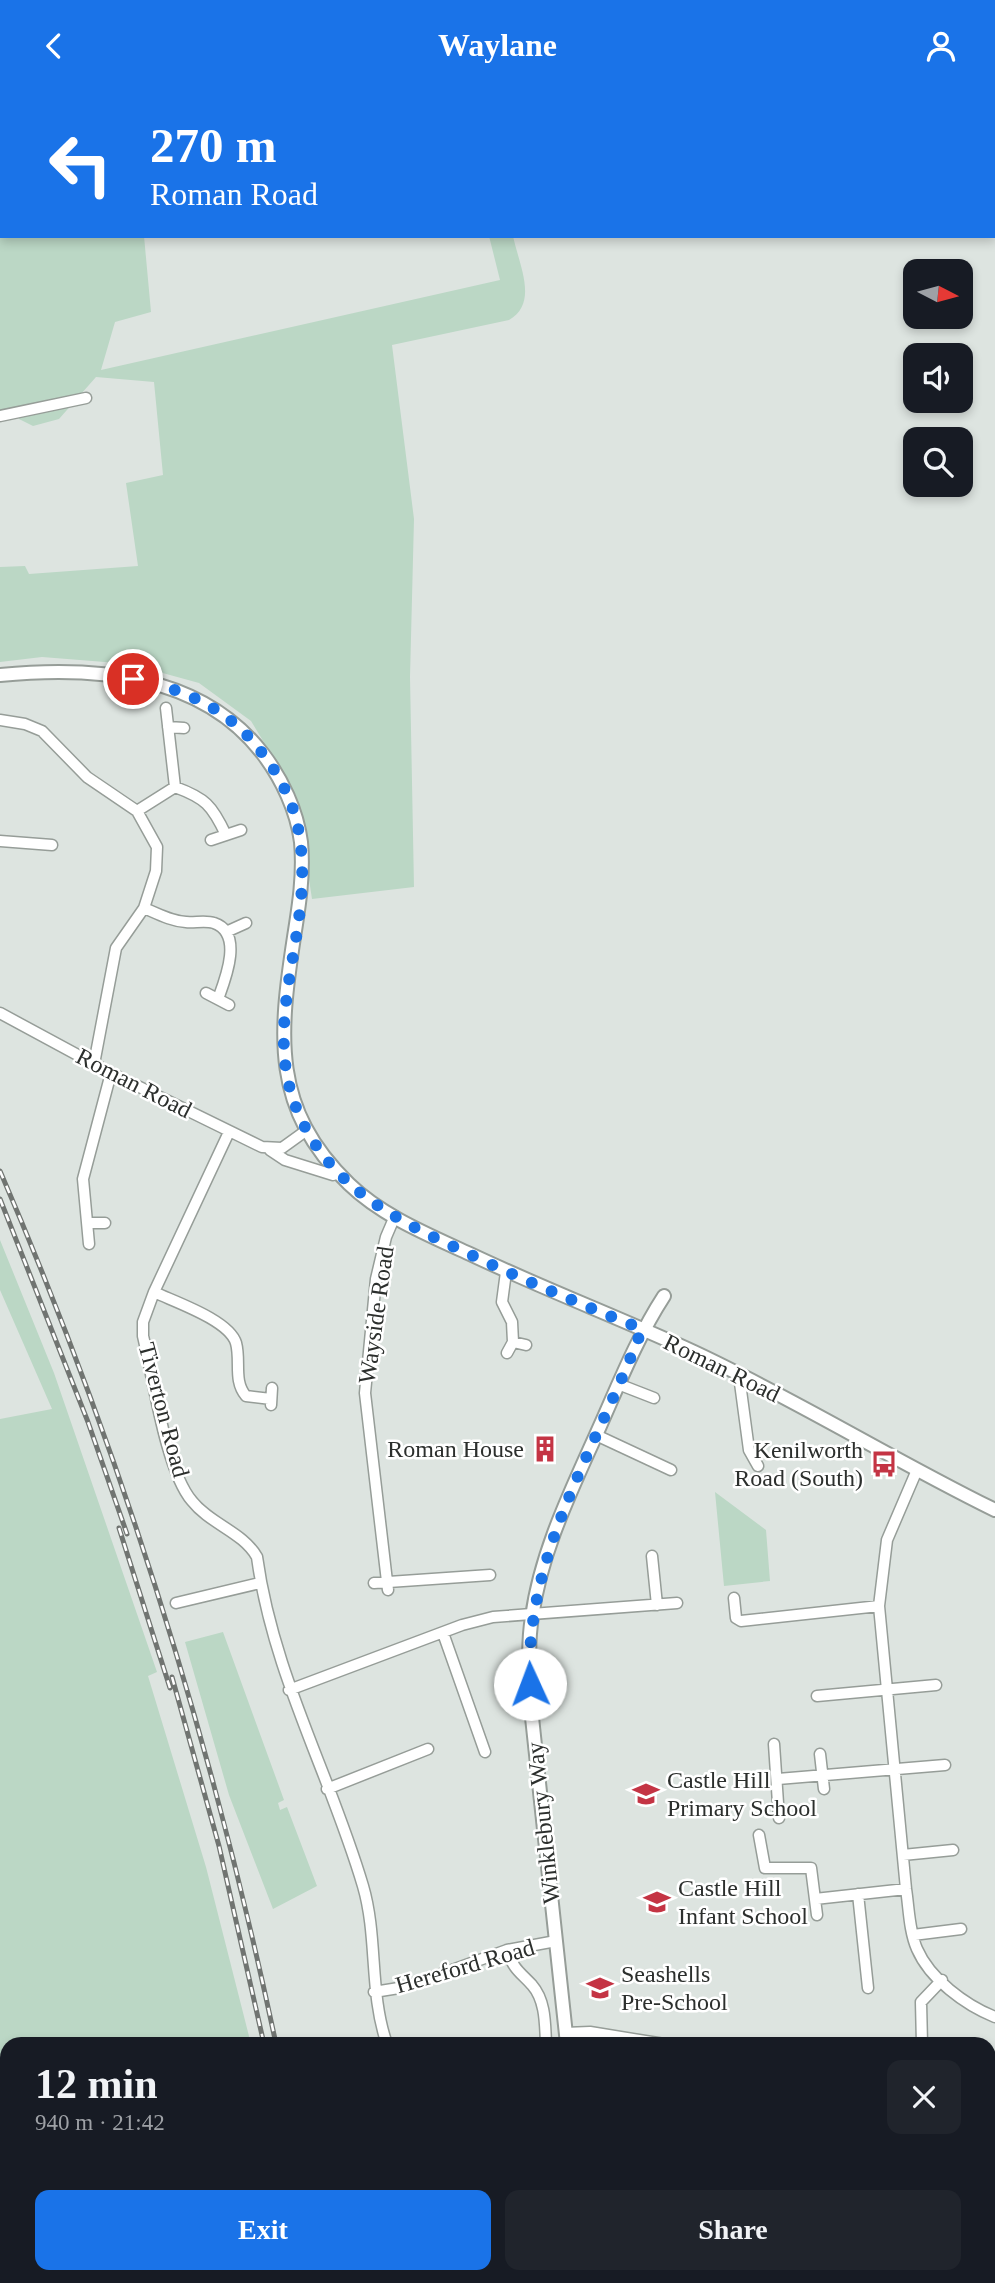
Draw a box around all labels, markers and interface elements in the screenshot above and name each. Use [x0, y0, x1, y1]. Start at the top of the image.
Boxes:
icon: back [35, 27, 73, 65]
text: Waylane [438, 27, 557, 63]
icon: person [922, 27, 960, 65]
text: 270 m [150, 118, 277, 173]
icon: left [35, 119, 126, 210]
text: Roman Road [150, 176, 318, 212]
north arrow [903, 259, 973, 329]
map controls [903, 259, 973, 497]
button: sound [903, 343, 973, 413]
button: search [903, 427, 973, 497]
pin [103, 649, 163, 709]
icon: arrive [114, 660, 152, 698]
street label: Roman Road [72, 1043, 196, 1123]
street label: Wayside Road [353, 1245, 399, 1385]
street label: Roman Road [660, 1329, 784, 1407]
street label: Tiverton Road [134, 1340, 194, 1480]
building icon: Roman House [530, 1434, 560, 1464]
place label: Roman House [387, 1436, 524, 1462]
place label: Kenilworth Road (South) [734, 1437, 863, 1491]
bus stop icon: Kenilworth Road (South) [869, 1449, 899, 1479]
position arrow [493, 1647, 567, 1721]
street label: Winklebury Way [522, 1741, 564, 1905]
place label: Castle Hill Primary School [667, 1767, 817, 1821]
school or university icon: Castle Hill Primary School [631, 1779, 661, 1809]
place label: Castle Hill Infant School [678, 1875, 808, 1929]
school or university icon: Castle Hill Infant School [642, 1887, 672, 1917]
street label: Hereford Road [393, 1934, 537, 1998]
place label: Seashells Pre-School [621, 1961, 728, 2015]
school or university icon: Seashells Pre-School [585, 1973, 615, 2003]
button: close [887, 2060, 961, 2134]
text: 12 min [35, 2061, 158, 2107]
text: 940 m · 21:42 [35, 2110, 165, 2135]
button: Exit [35, 2190, 491, 2270]
button: Share [505, 2190, 961, 2270]

